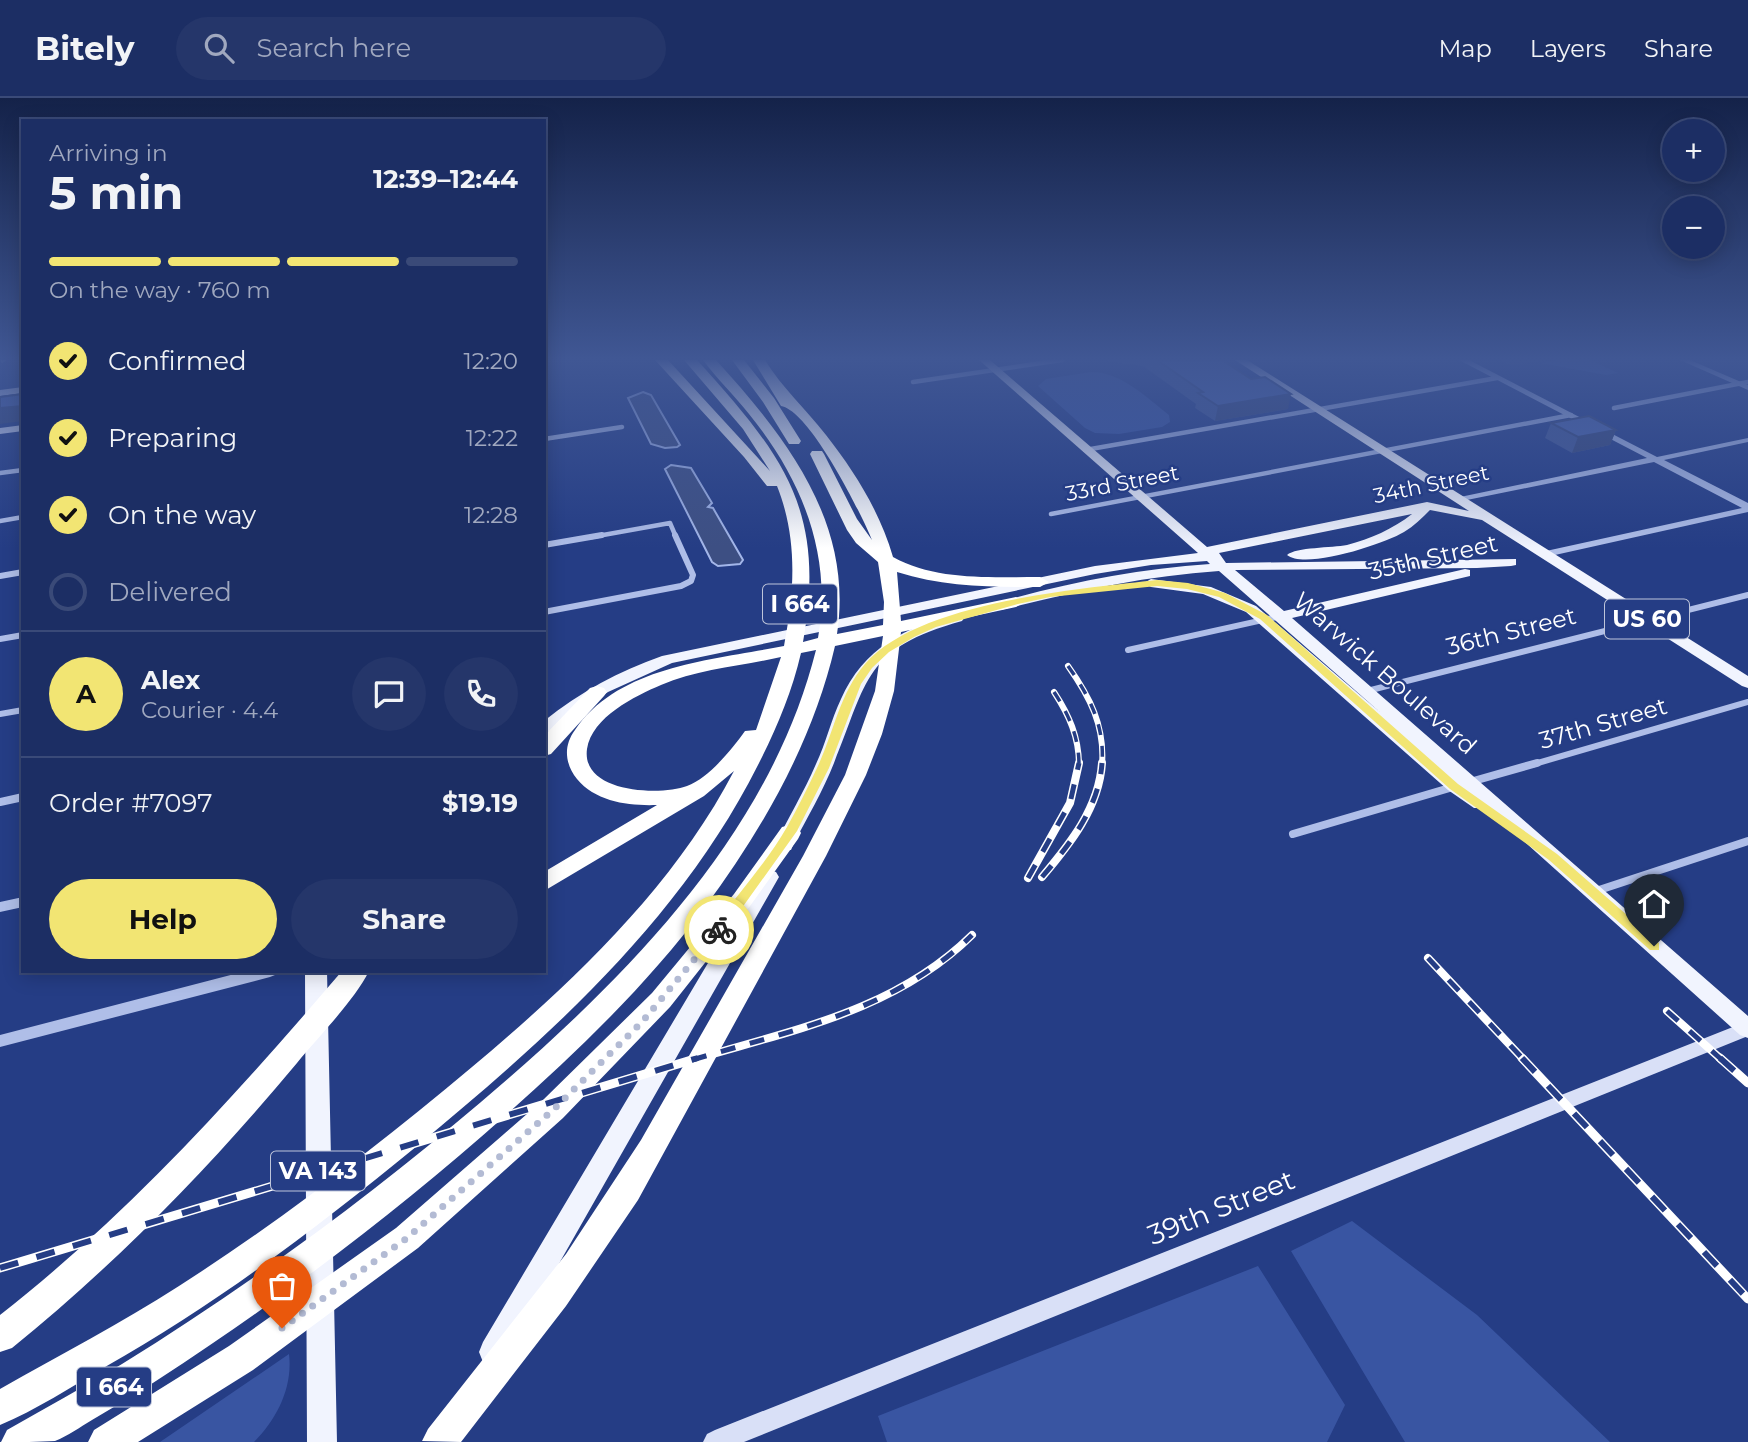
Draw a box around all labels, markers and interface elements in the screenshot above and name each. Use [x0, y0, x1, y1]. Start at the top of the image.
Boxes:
search box [176, 17, 666, 80]
text: Bitely [35, 28, 134, 68]
icon: search [200, 29, 238, 67]
text: Search here [256, 32, 411, 64]
text: Map [1438, 34, 1492, 63]
text: Layers [1530, 34, 1606, 63]
text: Share [1644, 34, 1713, 63]
map controls [1662, 119, 1725, 259]
button: + [1662, 119, 1725, 182]
text: Arriving in [49, 139, 168, 167]
text: 12:39–12:44 [373, 163, 518, 195]
text: 5 min [49, 164, 183, 221]
button: − [1662, 196, 1725, 259]
text: On the way · 760 m [49, 276, 271, 304]
icon: check [49, 342, 87, 380]
text: Confirmed [108, 345, 247, 377]
text: 12:20 [464, 347, 518, 375]
icon: check [49, 419, 87, 457]
text: Preparing [108, 422, 237, 454]
text: 12:22 [466, 424, 518, 452]
street label: 33rd Street [1063, 460, 1181, 506]
street label: 34th Street [1371, 460, 1491, 508]
icon: check [49, 496, 87, 534]
text: On the way [108, 499, 256, 531]
text: 12:28 [464, 501, 518, 529]
street label: 35th Street [1366, 528, 1501, 586]
text: Delivered [108, 576, 232, 608]
road number: I 664 [763, 584, 837, 624]
street label: Warwick Boulevard [1287, 586, 1483, 760]
road number: US 60 [1605, 600, 1689, 638]
street label: 36th Street [1443, 601, 1579, 661]
button: chat [352, 657, 426, 731]
button: phone [444, 657, 518, 731]
text: Alex [141, 664, 200, 696]
text: A [76, 678, 96, 710]
street label: 37th Street [1536, 691, 1671, 755]
text: Courier · 4.4 [141, 696, 278, 724]
text: Order #7097 [49, 787, 213, 819]
text: $19.19 [442, 787, 518, 819]
pin [1624, 874, 1684, 946]
button: Help [49, 879, 277, 959]
button: Share [291, 879, 518, 959]
icon: home [1635, 885, 1673, 923]
courier [684, 895, 754, 965]
icon: bike [700, 911, 738, 949]
road number: VA 143 [271, 1152, 365, 1190]
street label: 39th Street [1143, 1162, 1299, 1252]
pin [252, 1256, 312, 1328]
icon: bag [263, 1267, 301, 1305]
road number: I 664 [77, 1368, 151, 1406]

